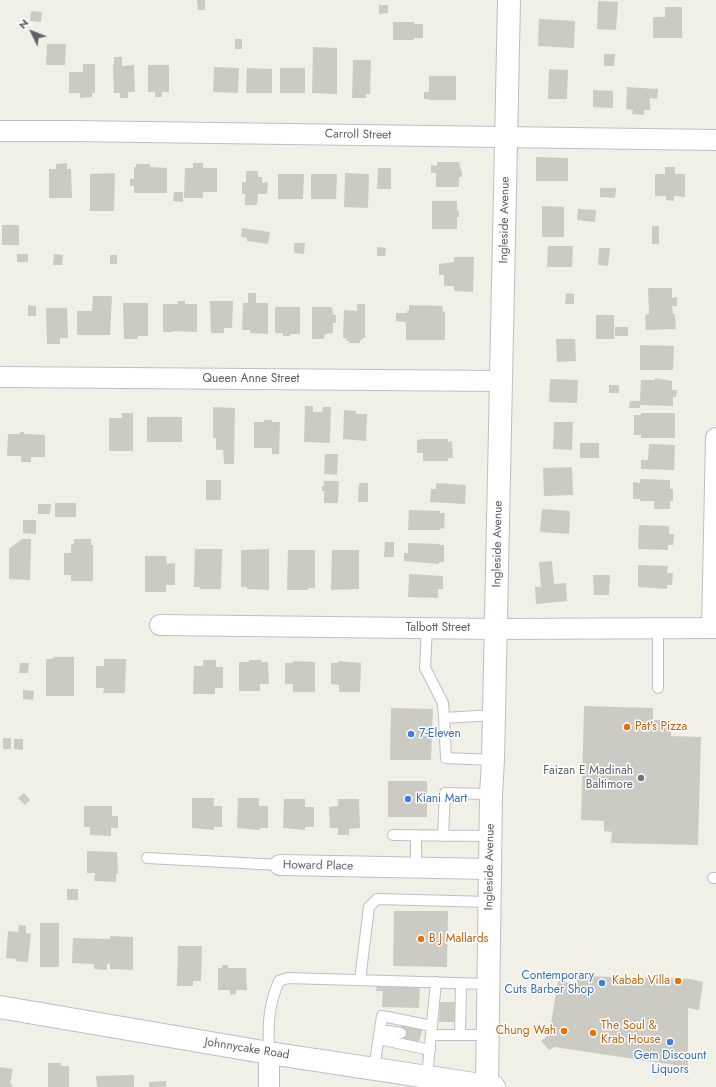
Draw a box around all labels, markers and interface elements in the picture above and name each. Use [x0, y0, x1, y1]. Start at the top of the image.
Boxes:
north arrow [12, 12, 52, 52]
text: N [14, 15, 32, 32]
street label: Carroll Street [325, 127, 391, 143]
street label: Ingleside Avenue [497, 176, 513, 264]
street label: Queen Anne Street [203, 372, 299, 386]
street label: Ingleside Avenue [490, 500, 506, 588]
street label: Talbott Street [406, 621, 470, 635]
place label: Pat's Pizza [635, 720, 687, 734]
marker: Pat's Pizza [622, 722, 632, 732]
place label: 7-Eleven [419, 727, 461, 741]
marker: 7-Eleven [406, 729, 416, 739]
place label: Faizan E Madinah Baltimore [543, 764, 633, 792]
marker: Faizan E Madinah Baltimore [636, 773, 646, 783]
place label: Kiani Mart [416, 792, 467, 806]
marker: Kiani Mart [403, 794, 413, 804]
street label: Ingleside Avenue [482, 823, 498, 911]
street label: Howard Place [283, 858, 353, 874]
place label: B J Mallards [429, 932, 488, 946]
marker: B J Mallards [416, 934, 426, 944]
place label: Contemporary Cuts Barber Shop [505, 969, 594, 997]
place label: Kabab Villa [612, 974, 670, 988]
marker: Kabab Villa [673, 976, 683, 986]
marker: Contemporary Cuts Barber Shop [597, 978, 607, 988]
place label: The Soul & Krab House [601, 1019, 661, 1047]
place label: Chung Wah [496, 1024, 556, 1038]
marker: Chung Wah [559, 1026, 569, 1036]
marker: The Soul & Krab House [588, 1028, 598, 1038]
street label: Johnnycake Road [204, 1035, 290, 1063]
marker: Gem Discount Liquors [665, 1037, 675, 1047]
place label: Gem Discount Liquors [634, 1049, 706, 1077]

